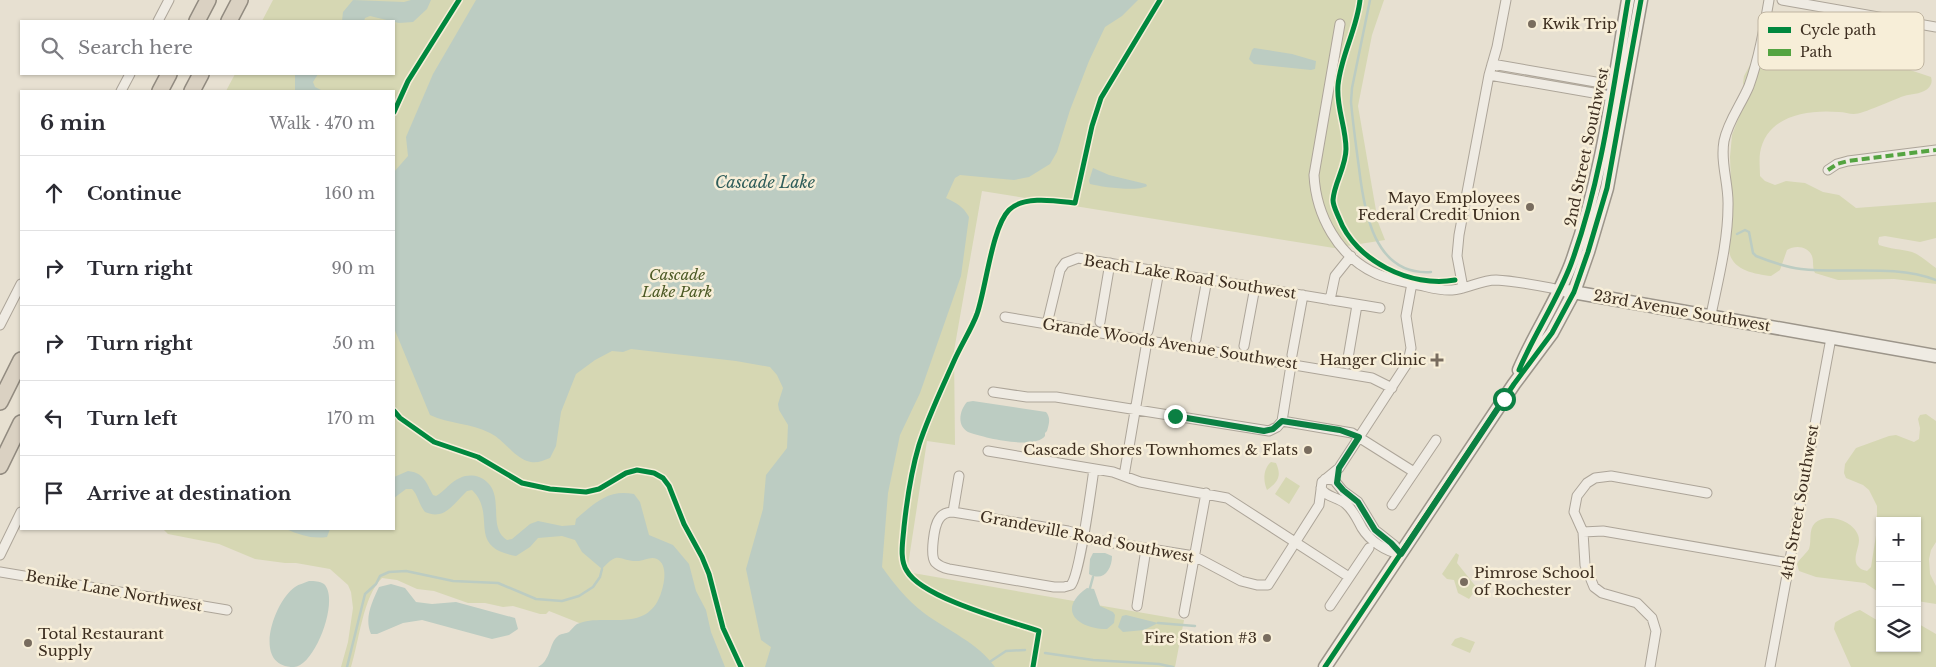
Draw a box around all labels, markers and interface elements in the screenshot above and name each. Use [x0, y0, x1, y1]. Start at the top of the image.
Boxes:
legend [1758, 12, 1924, 70]
place label: Kwik Trip [1542, 14, 1617, 33]
marker: Kwik Trip [1526, 18, 1538, 30]
search box [20, 20, 395, 75]
text: Cycle path [1800, 21, 1877, 39]
icon: search [38, 34, 66, 62]
text: Search here [78, 36, 193, 59]
text: Path [1800, 43, 1832, 61]
street label: 2nd Street Southwest [1560, 65, 1613, 228]
text: 6 min [40, 110, 106, 136]
text: Walk · 470 m [270, 113, 375, 133]
water label: Cascade Lake [715, 172, 816, 192]
icon: ahead [40, 179, 68, 207]
text: Continue [87, 182, 182, 205]
text: 160 m [324, 183, 375, 203]
place label: Mayo Employees Federal Credit Union [1358, 188, 1520, 224]
marker: Mayo Employees Federal Credit Union [1524, 201, 1536, 213]
street label: Beach Lake Road Southwest [1082, 250, 1298, 303]
icon: right [40, 254, 68, 282]
text: Turn right [87, 257, 193, 280]
text: 90 m [332, 258, 375, 278]
park label: Cascade Lake Park [641, 265, 712, 301]
street label: 23rd Avenue Southwest [1592, 286, 1772, 336]
street label: Grande Woods Avenue Southwest [1041, 314, 1299, 373]
icon: right [40, 329, 68, 357]
text: Turn right [87, 332, 193, 355]
text: 50 m [333, 333, 375, 353]
place label: Hanger Clinic [1319, 350, 1426, 369]
marker: Hanger Clinic [1430, 353, 1444, 367]
route start [1493, 388, 1516, 411]
icon: left [40, 404, 68, 432]
route end [1164, 405, 1187, 428]
text: Turn left [87, 407, 178, 430]
text: 170 m [327, 408, 375, 428]
street label: 4th Street Southwest [1776, 422, 1823, 581]
place label: Cascade Shores Townhomes & Flats [1023, 440, 1298, 459]
marker: Cascade Shores Townhomes & Flats [1302, 444, 1314, 456]
icon: arrive [40, 479, 68, 507]
text: Arrive at destination [87, 482, 291, 505]
street label: Grandeville Road Southwest [979, 506, 1196, 567]
map controls [1876, 517, 1921, 652]
button: + [1876, 517, 1921, 562]
button: − [1876, 562, 1921, 607]
place label: Pimrose School of Rochester [1474, 563, 1595, 599]
street label: Benike Lane Northwest [24, 566, 204, 615]
marker: Pimrose School of Rochester [1458, 576, 1470, 588]
button: layers [1876, 607, 1921, 652]
place label: Total Restaurant Supply [38, 624, 164, 660]
place label: Fire Station #3 [1144, 628, 1257, 647]
marker: Fire Station #3 [1261, 632, 1273, 644]
marker: Total Restaurant Supply [22, 637, 34, 649]

